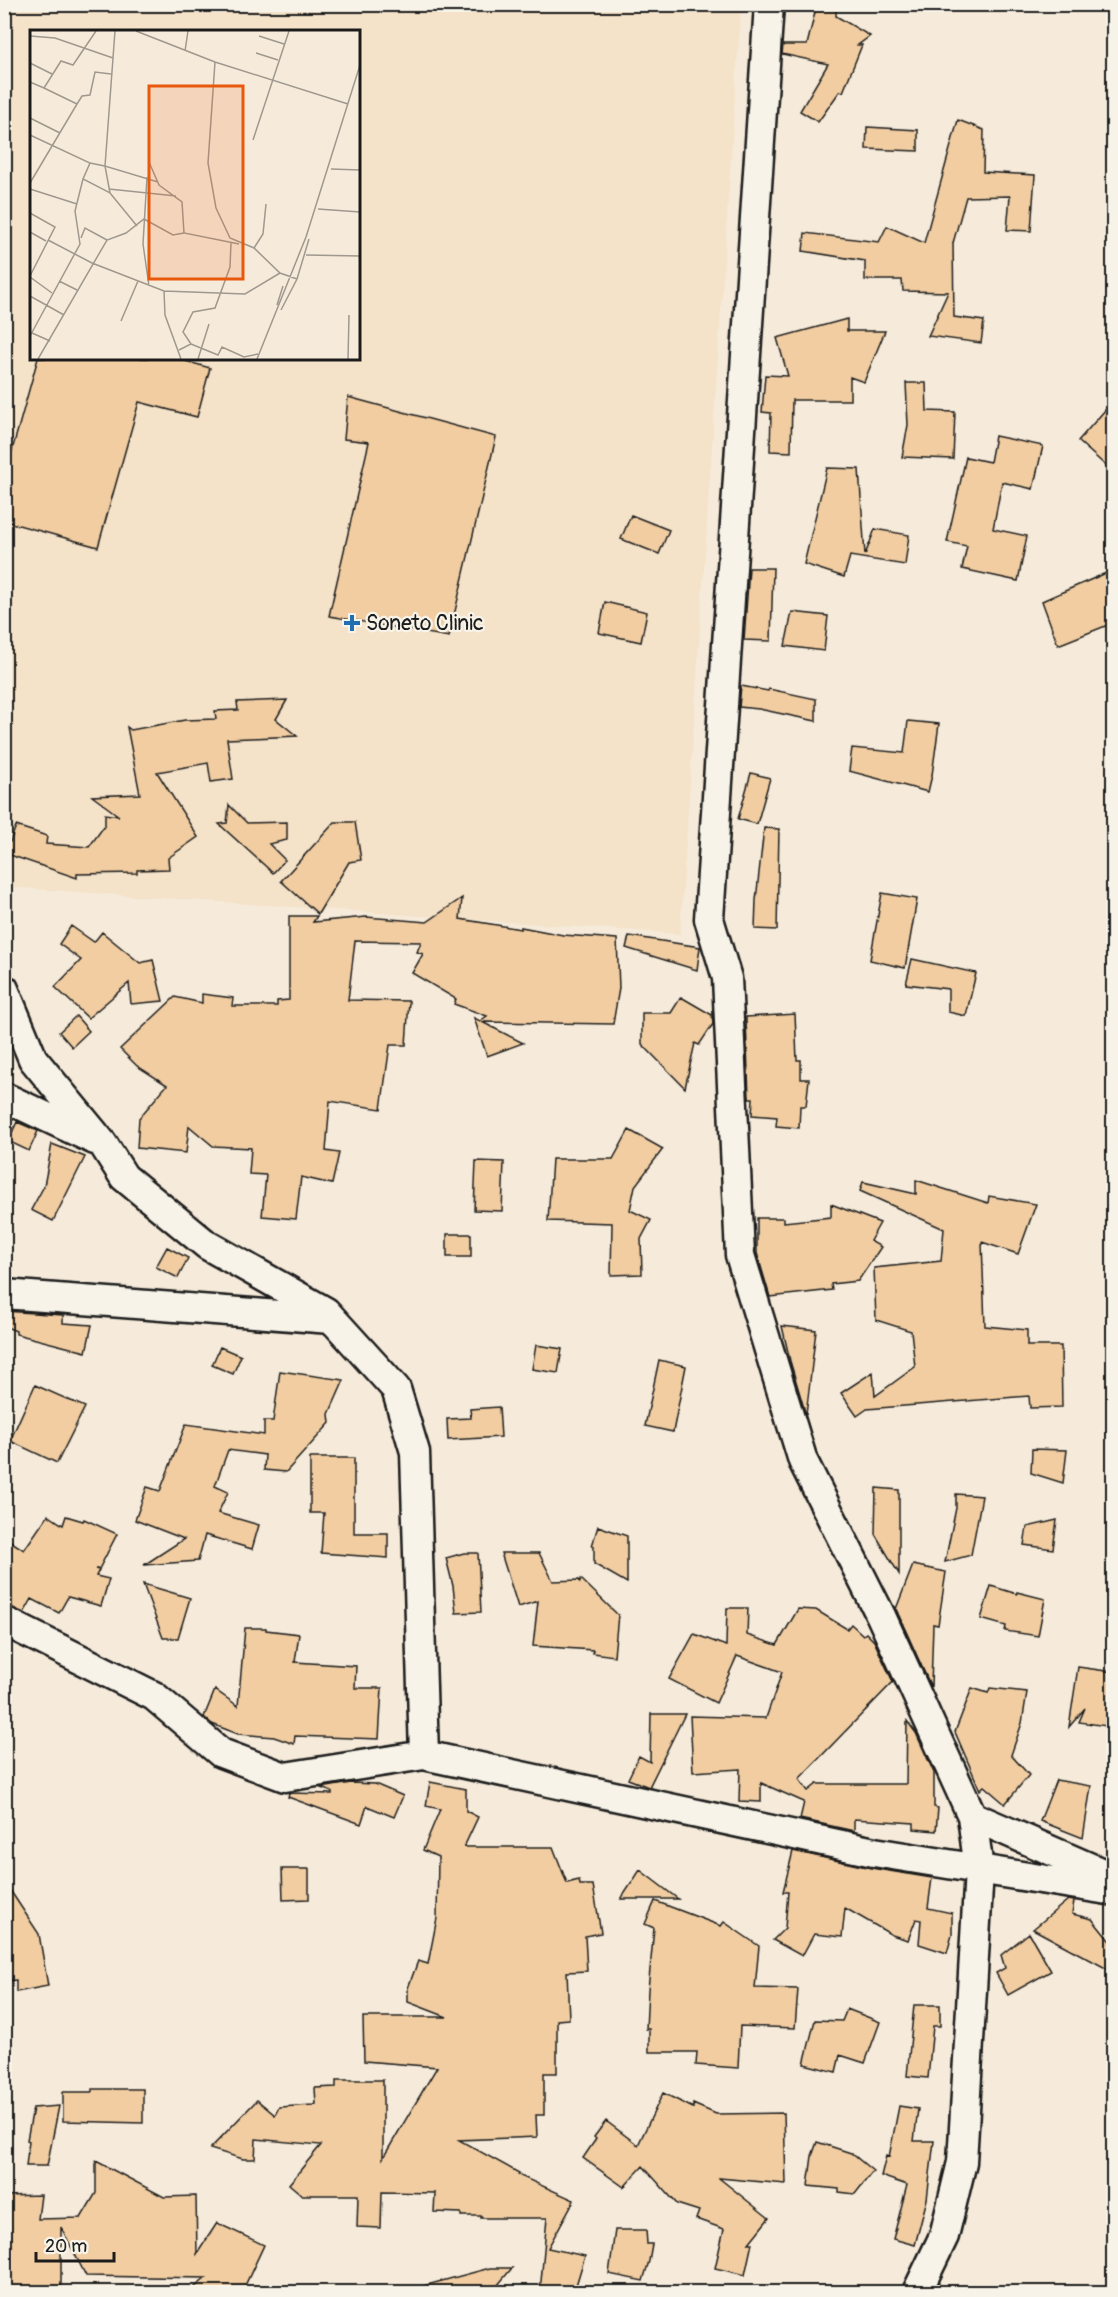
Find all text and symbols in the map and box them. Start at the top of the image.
inset map [30,30,360,360]
place label: Soneto Clinic [366,610,484,637]
marker: Soneto Clinic [343,614,361,632]
scale bar [36,2225,114,2263]
text: 20 m [45,2235,87,2258]

